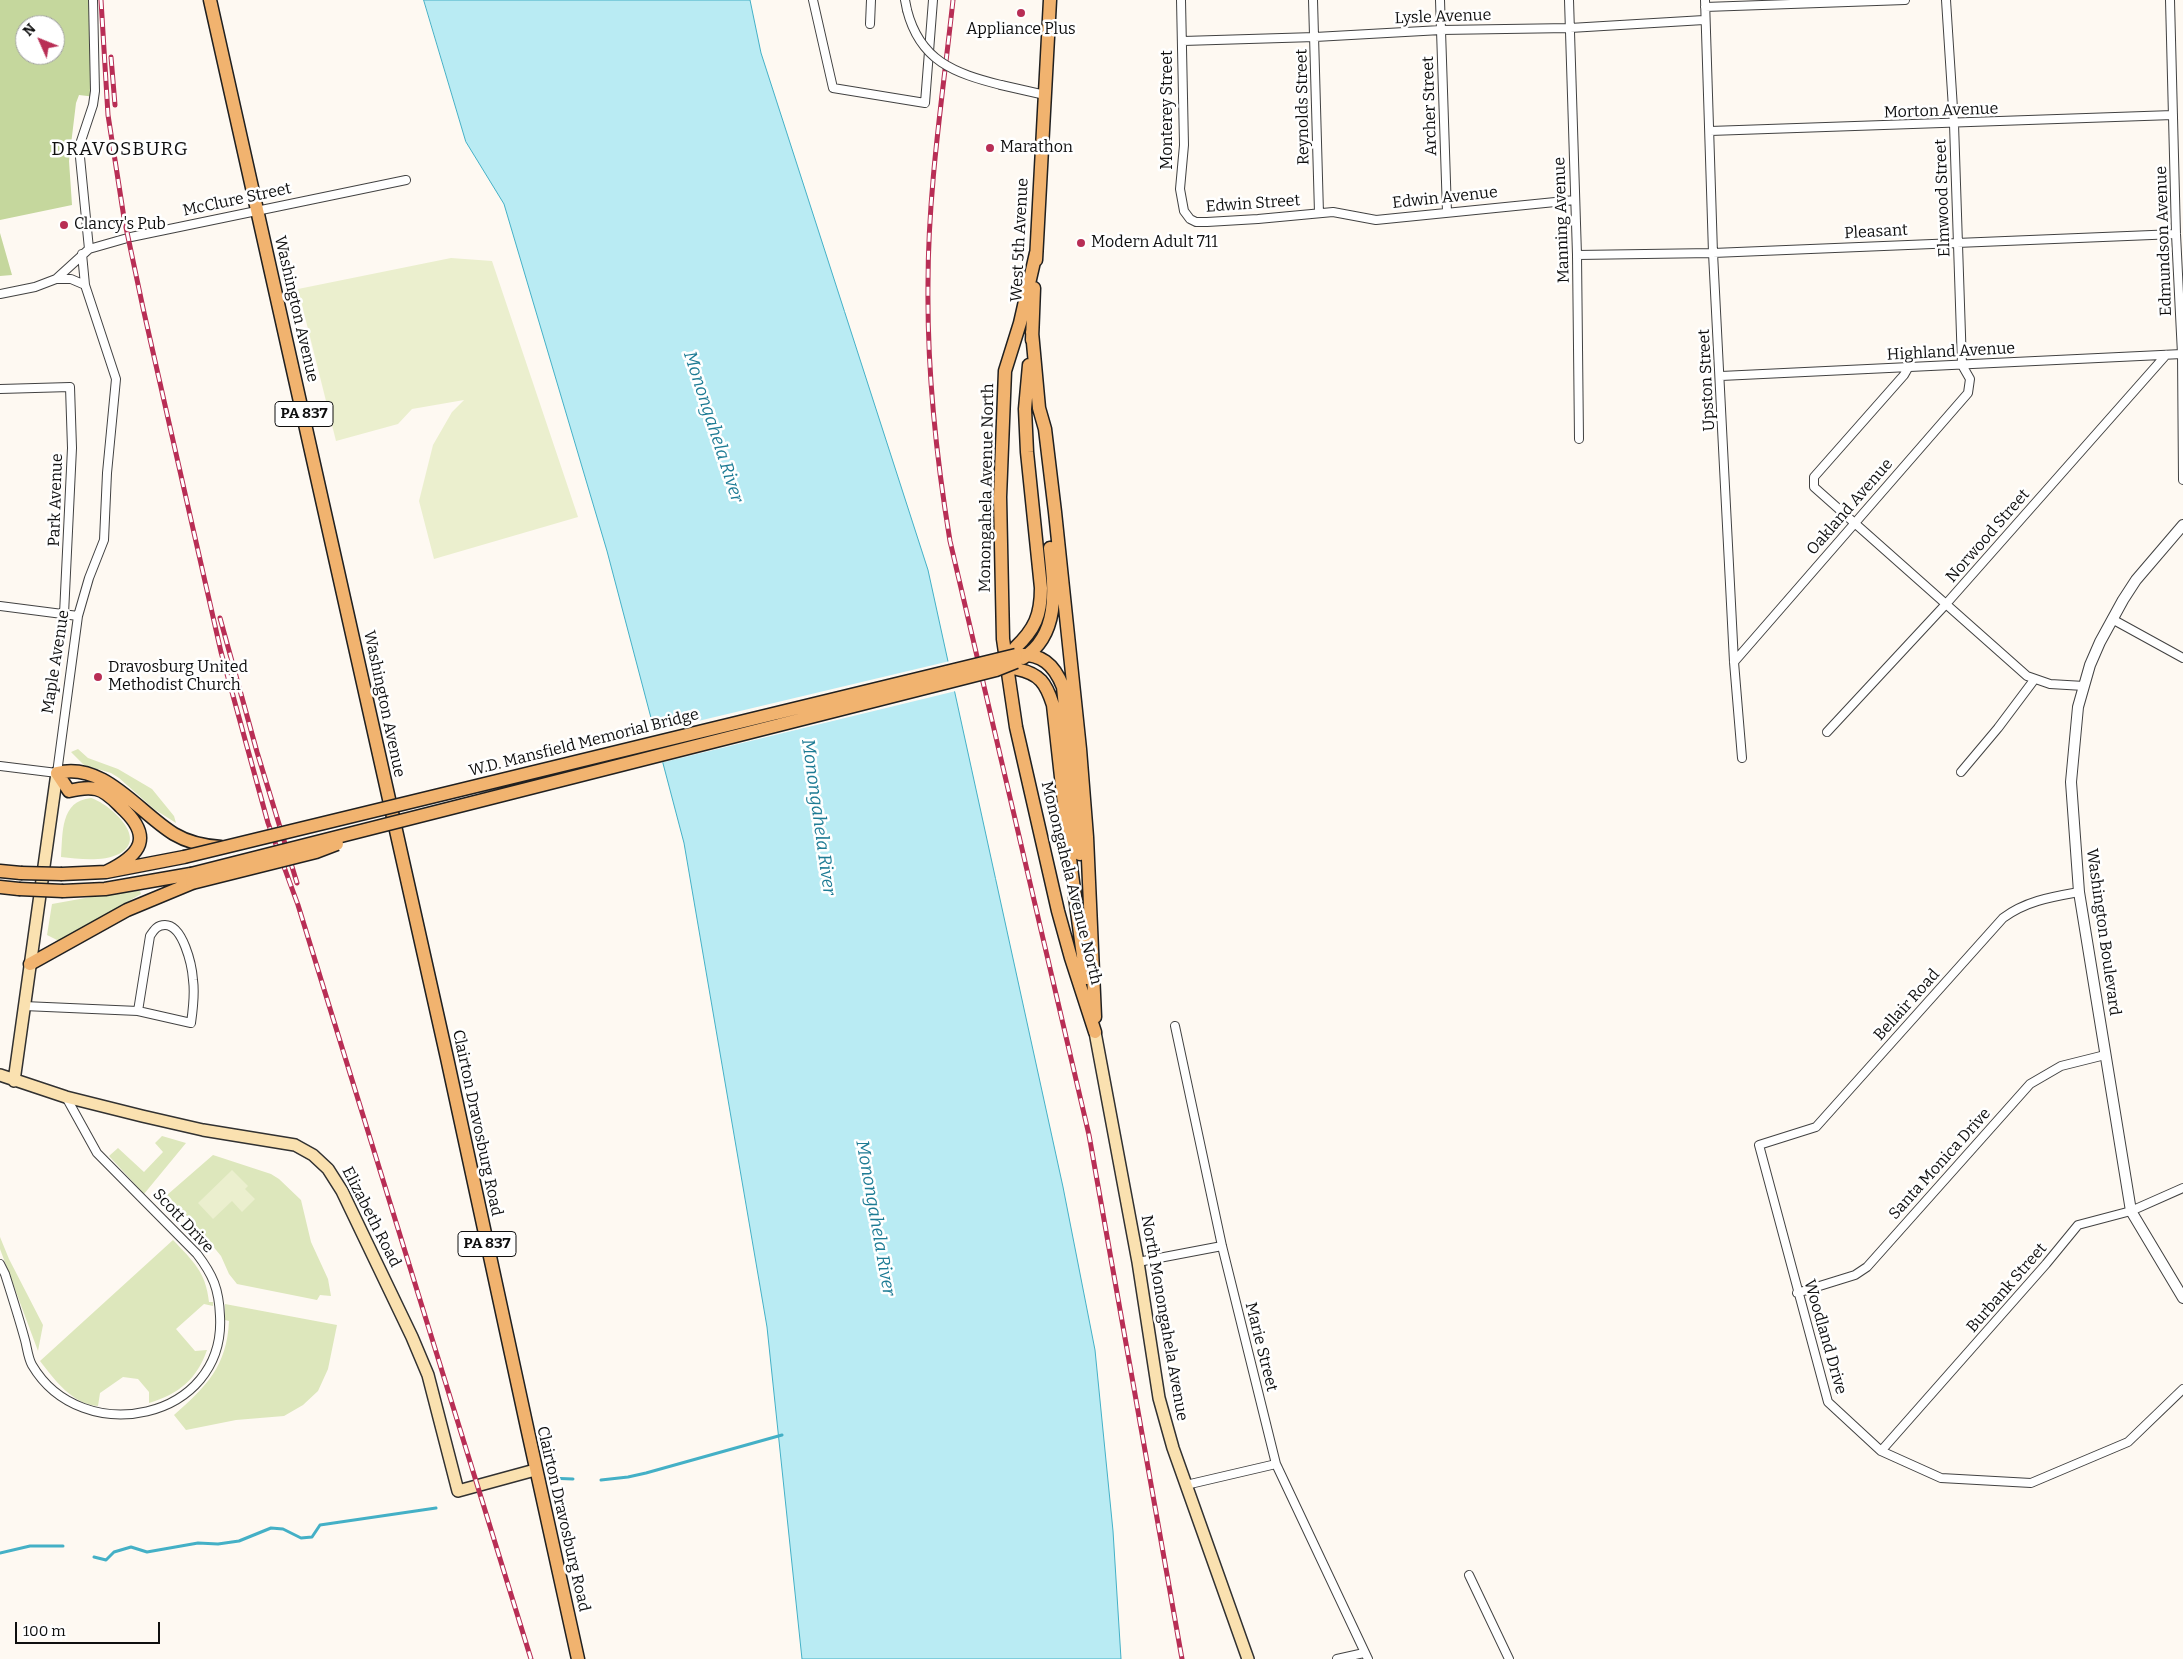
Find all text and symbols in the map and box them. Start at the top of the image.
street label: Lysle Avenue [1394,6,1492,28]
marker: Appliance Plus [1015,7,1027,19]
north arrow [15,15,65,65]
text: N [20,20,39,40]
place label: Appliance Plus [966,20,1076,40]
street label: Reynolds Street [1292,49,1314,165]
street label: Monterey Street [1158,50,1178,170]
street label: Archer Street [1419,56,1441,156]
street label: Morton Avenue [1883,99,1999,123]
place label: Marathon [1000,138,1073,158]
district label: DRAVOSBURG [50,139,190,161]
street label: Elmwood Street [1931,139,1955,257]
marker: Marathon [984,142,996,154]
street label: Manning Avenue [1550,157,1574,283]
street label: Edmundson Avenue [2152,166,2176,316]
street label: West 5th Avenue [1007,177,1033,303]
street label: McClure Street [181,179,293,221]
street label: Edwin Avenue [1391,183,1499,213]
street label: Edwin Street [1205,191,1301,217]
place label: Clancy's Pub [74,215,166,235]
marker: Clancy's Pub [58,219,70,231]
street label: Pleasant [1844,221,1908,243]
place label: Modern Adult 711 [1091,233,1218,253]
street label: Washington Avenue [270,234,322,384]
marker: Modern Adult 711 [1075,237,1087,249]
street label: Upston Street [1695,328,1719,432]
street label: Highland Avenue [1886,339,2016,365]
water label: Monongahela River [678,349,748,505]
street label: Monongahela Avenue North [976,383,998,593]
road number: PA 837 [275,402,333,426]
street label: Park Avenue [45,453,67,547]
street label: Oakland Avenue [1803,455,1897,559]
street label: Norwood Street [1942,485,2034,587]
street label: Maple Avenue [38,609,74,715]
street label: Washington Avenue [359,629,409,779]
place label: Dravosburg United Methodist Church [108,658,248,696]
marker: Dravosburg United Methodist Church [92,671,104,683]
street label: W.D. Mansfield Memorial Bridge [467,705,701,781]
water label: Monongahela River [796,737,840,897]
street label: Monongahela Avenue North [1036,779,1106,987]
street label: Washington Boulevard [2082,847,2124,1017]
street label: Bellair Road [1870,965,1944,1045]
street label: Clairton Dravosburg Road [448,1028,506,1218]
street label: Santa Monica Drive [1885,1104,1995,1224]
water label: Monongahela River [851,1138,899,1298]
street label: Elizabeth Road [337,1164,405,1270]
street label: Scott Drive [148,1185,218,1257]
street label: North Monongahela Avenue [1136,1213,1192,1423]
road number: PA 837 [458,1232,516,1256]
street label: Burbank Street [1963,1239,2051,1337]
street label: Woodland Drive [1799,1277,1851,1397]
street label: Marie Street [1241,1300,1281,1394]
street label: Clairton Dravosburg Road [532,1424,594,1614]
scale bar [18,1612,162,1644]
text: 100 m [23,1622,66,1640]

